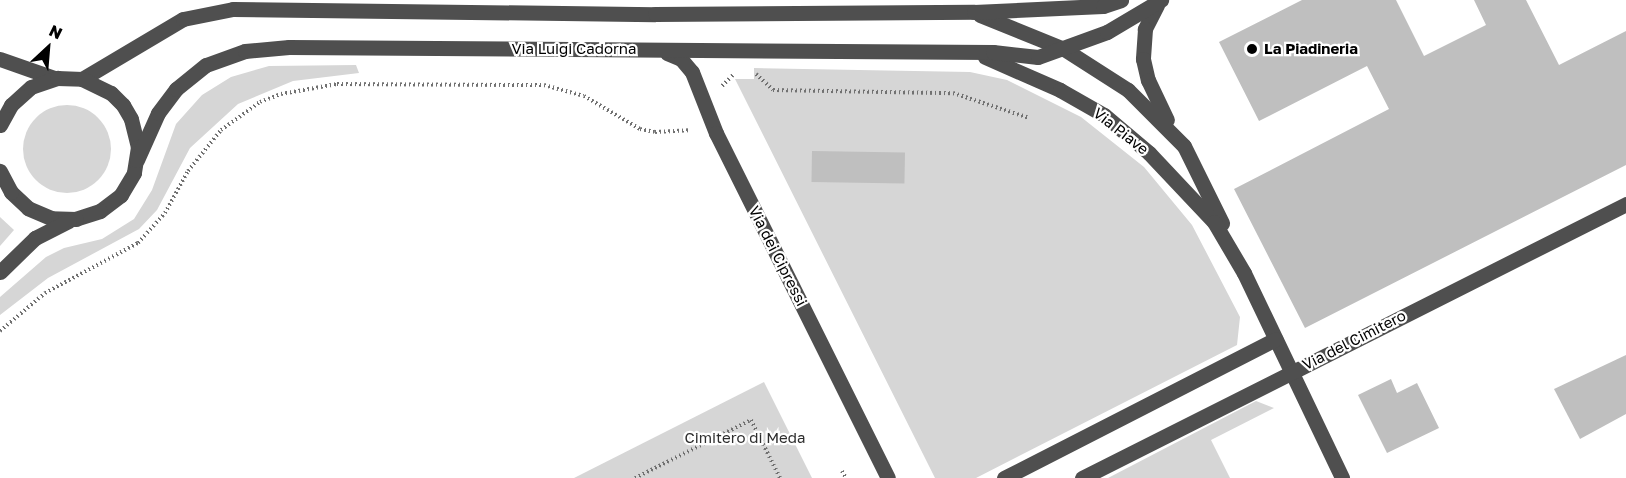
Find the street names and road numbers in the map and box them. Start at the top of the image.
street label: Via Luigi Cadorna [511,40,637,58]
street label: Via Piave [1090,104,1152,158]
street label: Via dei Cipressi [745,203,811,309]
street label: Via del Cimitero [1299,306,1409,374]

